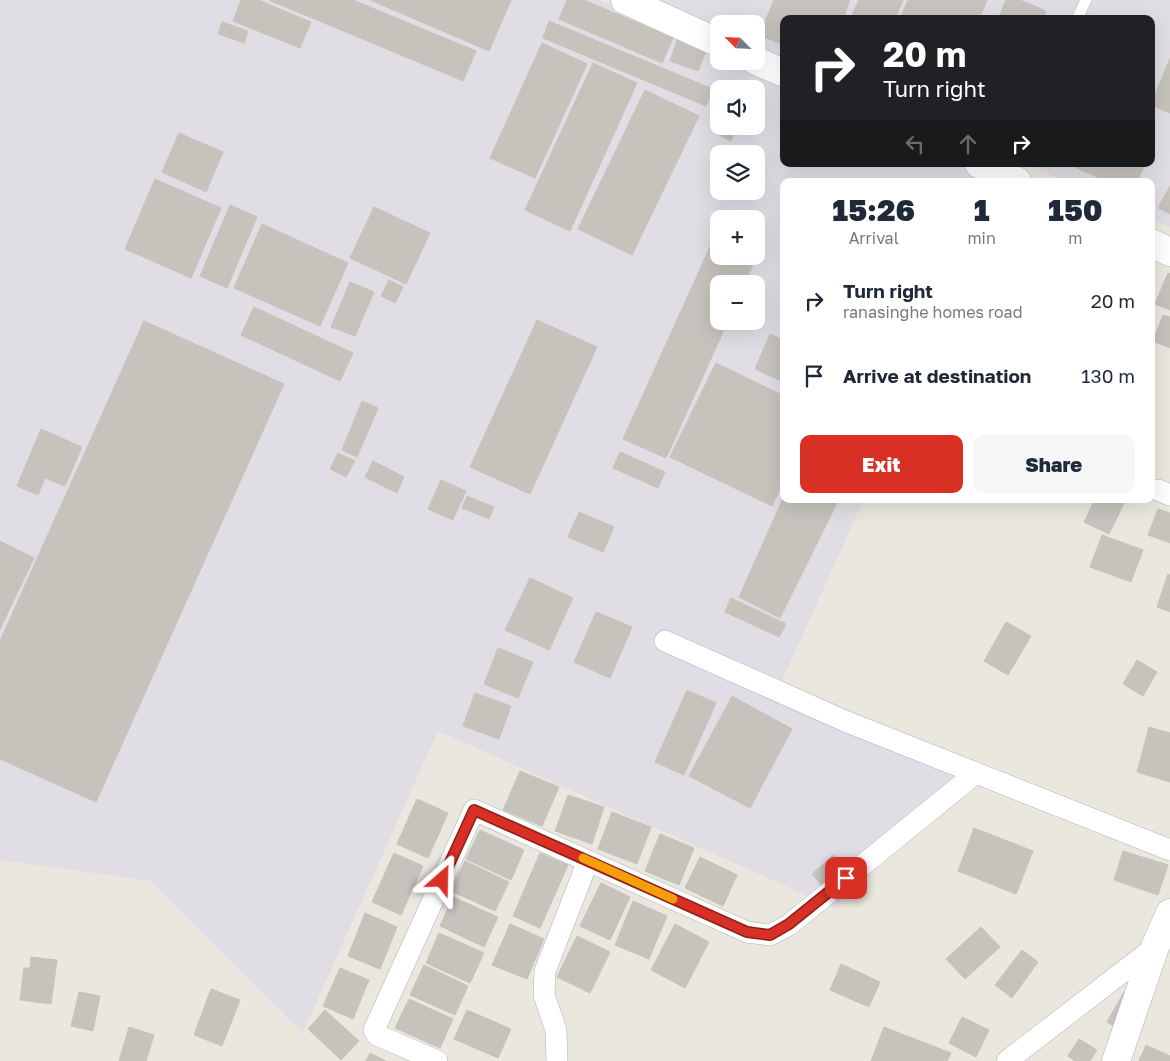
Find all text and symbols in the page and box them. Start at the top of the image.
north arrow [710,15,765,70]
map controls [710,15,765,330]
text: 20 m [883,33,966,75]
icon: right [800,35,865,100]
text: Turn right [883,75,986,102]
button: sound [710,80,765,135]
icon: left [901,130,929,158]
icon: ahead [954,130,982,158]
icon: right [1007,130,1035,158]
button: layers [710,145,765,200]
text: 15:26 [832,192,915,228]
text: 1 [974,192,990,228]
text: 150 [1048,192,1103,228]
button: + [710,210,765,265]
text: Arrival [849,228,899,248]
text: min [967,228,996,248]
text: m [1068,228,1082,248]
button: − [710,275,765,330]
text: Turn right [843,279,933,302]
icon: right [800,287,828,315]
text: 20 m [1091,289,1135,312]
text: ranasinghe homes road [843,302,1023,322]
icon: arrive [800,362,828,390]
text: Arrive at destination [843,364,1031,387]
text: 130 m [1081,364,1135,387]
button: Exit [800,435,963,493]
button: Share [973,435,1135,493]
position arrow [415,853,467,905]
pin [825,857,867,899]
icon: arrive [832,864,860,892]

